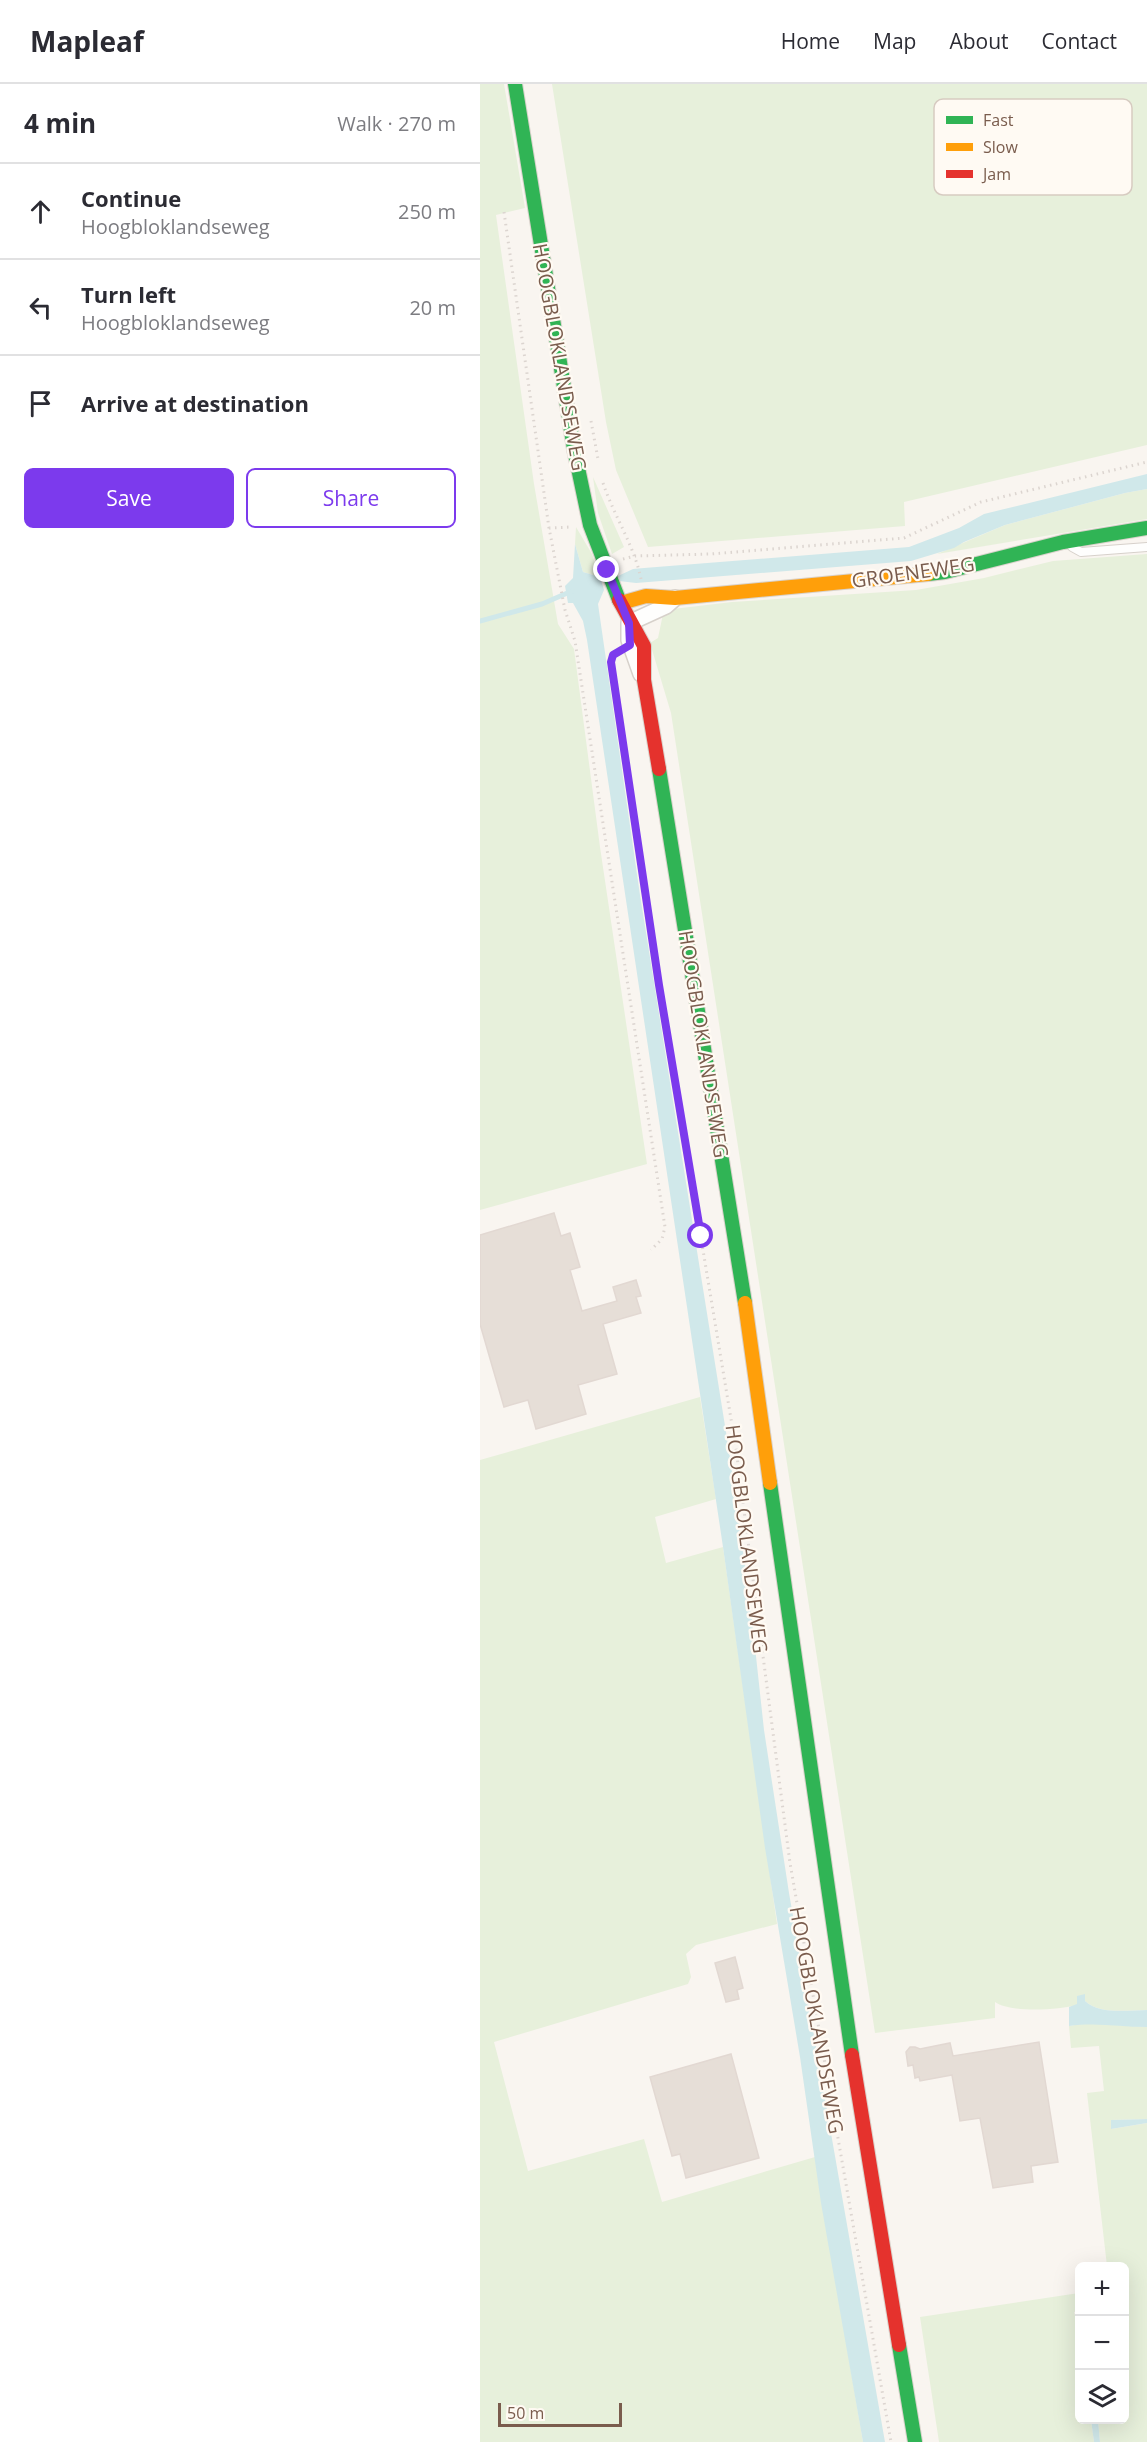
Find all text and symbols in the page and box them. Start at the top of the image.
text: Mapleaf [30,22,144,60]
text: Home [781,27,840,55]
text: Map [873,27,916,55]
text: About [949,27,1009,55]
text: Contact [1042,27,1117,55]
legend [934,99,1132,195]
text: 4 min [24,105,96,141]
text: Fast [983,109,1014,131]
text: Walk · 270 m [337,110,456,137]
text: Slow [983,136,1018,158]
text: Jam [981,163,1011,185]
text: Continue [81,183,181,213]
icon: ahead [24,195,57,228]
text: 250 m [398,198,456,225]
text: Hoogbloklandseweg [81,213,270,240]
street label: HOOGBLOKLANDSEWEG [527,241,593,473]
text: Turn left [81,279,176,309]
icon: left [24,291,57,324]
text: 20 m [409,294,456,321]
text: Hoogbloklandseweg [81,309,270,336]
icon: arrive [24,387,57,420]
text: Arrive at destination [81,388,309,418]
button: Save [24,468,234,528]
button: Share [246,468,456,528]
street label: GROENEWEG [850,550,976,594]
route end [593,556,619,582]
street label: HOOGBLOKLANDSEWEG [673,928,735,1160]
route start [687,1222,713,1248]
street label: HOOGBLOKLANDSEWEG [720,1423,774,1655]
street label: HOOGBLOKLANDSEWEG [784,1904,850,2136]
map controls [1075,2262,1129,2424]
button: + [1075,2262,1129,2316]
button: − [1075,2316,1129,2370]
button: layers [1075,2370,1129,2424]
scale bar [498,2400,622,2428]
text: 50 m [507,2402,544,2424]

